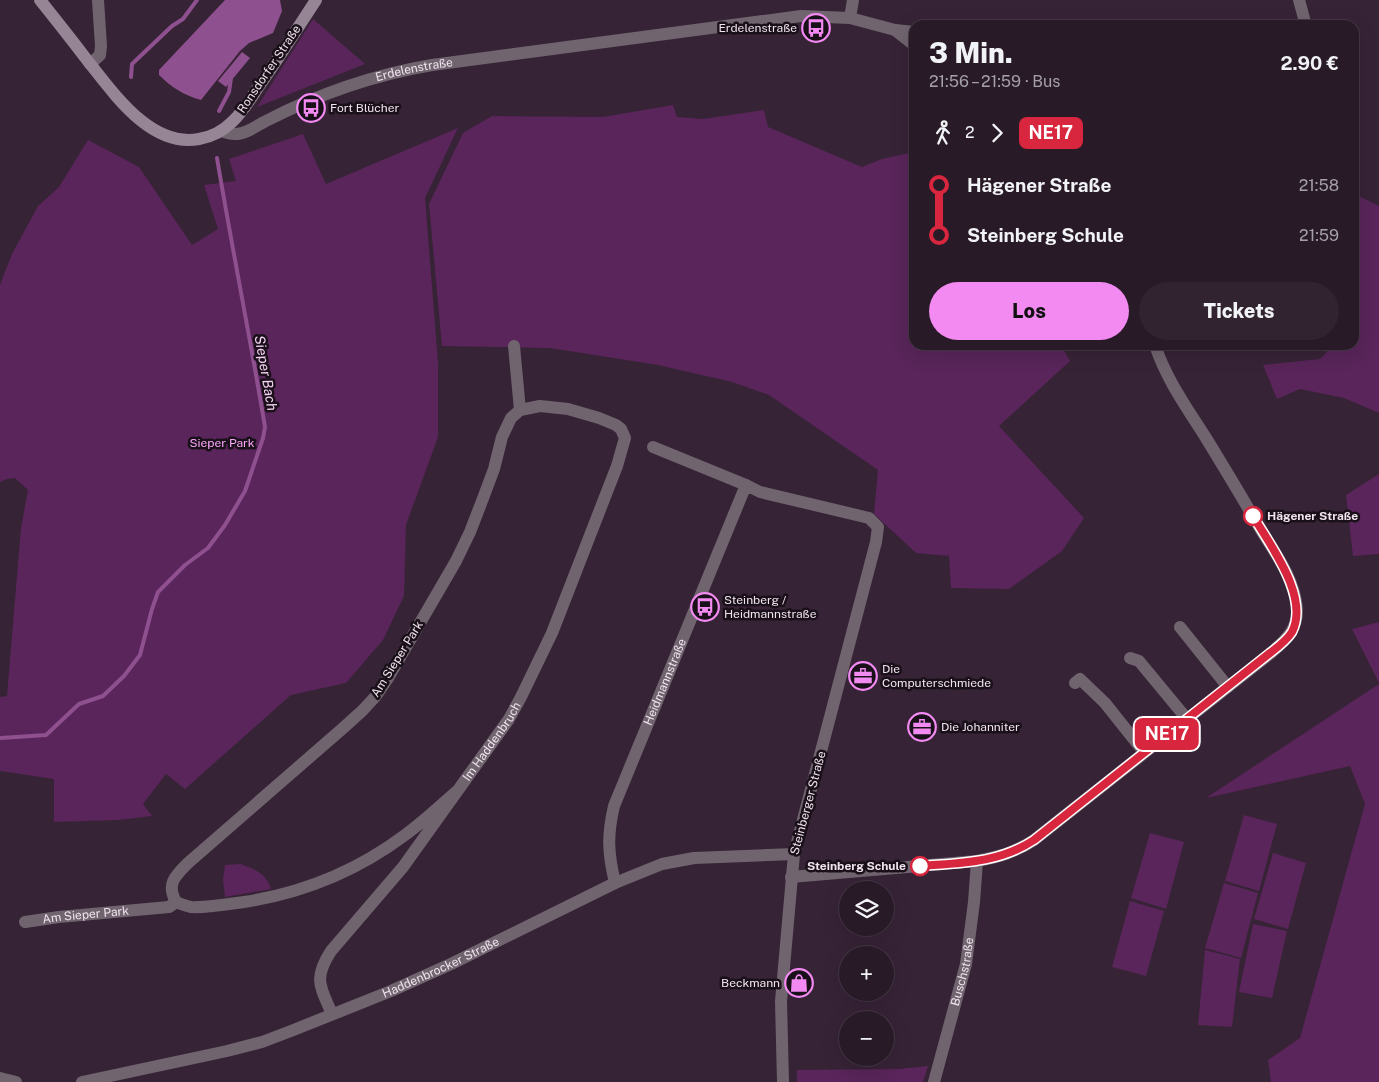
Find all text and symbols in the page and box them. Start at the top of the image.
bus stop icon: Erdelenstraße [801,13,831,43]
place label: Erdelenstraße [719,21,797,35]
street label: Ronsdorfer Straße [234,22,304,116]
text: 3 Min. [929,36,1013,69]
text: 2.90 € [1280,52,1339,74]
street label: Erdelenstraße [374,55,454,84]
text: 21:56 – 21:59 · Bus [929,72,1060,91]
bus stop icon: Fort Blücher [296,93,326,123]
place label: Fort Blücher [330,101,399,115]
icon: walk [929,119,957,147]
icon: forward [983,119,1011,147]
text: NE17 [1029,122,1073,143]
text: 2 [965,123,975,142]
text: Hägener Straße [967,174,1111,196]
text: 21:58 [1299,176,1339,195]
text: Steinberg Schule [967,224,1124,246]
text: 21:59 [1299,226,1339,245]
button: Los [929,282,1129,340]
button: Tickets [1139,282,1339,340]
water label: Sieper Bach [252,334,281,412]
park label: Sieper Park [190,436,255,450]
marker: Hägener Straße [1243,506,1263,526]
place label: Hägener Straße [1267,509,1358,523]
bus stop icon: Steinberg / Heidmannstraße [690,592,720,622]
place label: Steinberg / Heidmannstraße [724,593,817,621]
street label: Am Sieper Park [368,618,426,700]
street label: Heidmannstraße [641,636,689,727]
office icon: Die Computerschmiede [848,661,878,691]
place label: Die Computerschmiede [882,662,991,690]
street label: Im Haddenbruch [460,700,524,784]
office icon: Die Johanniter [907,712,937,742]
line badge: NE17 [1132,718,1202,750]
place label: Die Johanniter [941,720,1020,734]
text: NE17 [1145,723,1189,744]
street label: Steinberger Straße [787,749,829,856]
marker: Steinberg Schule [910,856,930,876]
place label: Steinberg Schule [807,859,906,873]
map controls [839,881,894,1066]
button: layers [839,881,894,936]
street label: Am Sieper Park [41,904,130,926]
street label: Haddenbrocker Straße [380,934,502,1001]
street label: Buschstraße [948,936,976,1008]
button: + [839,946,894,1001]
shop icon: Beckmann [784,968,814,998]
place label: Beckmann [721,976,780,990]
button: − [839,1011,894,1066]

